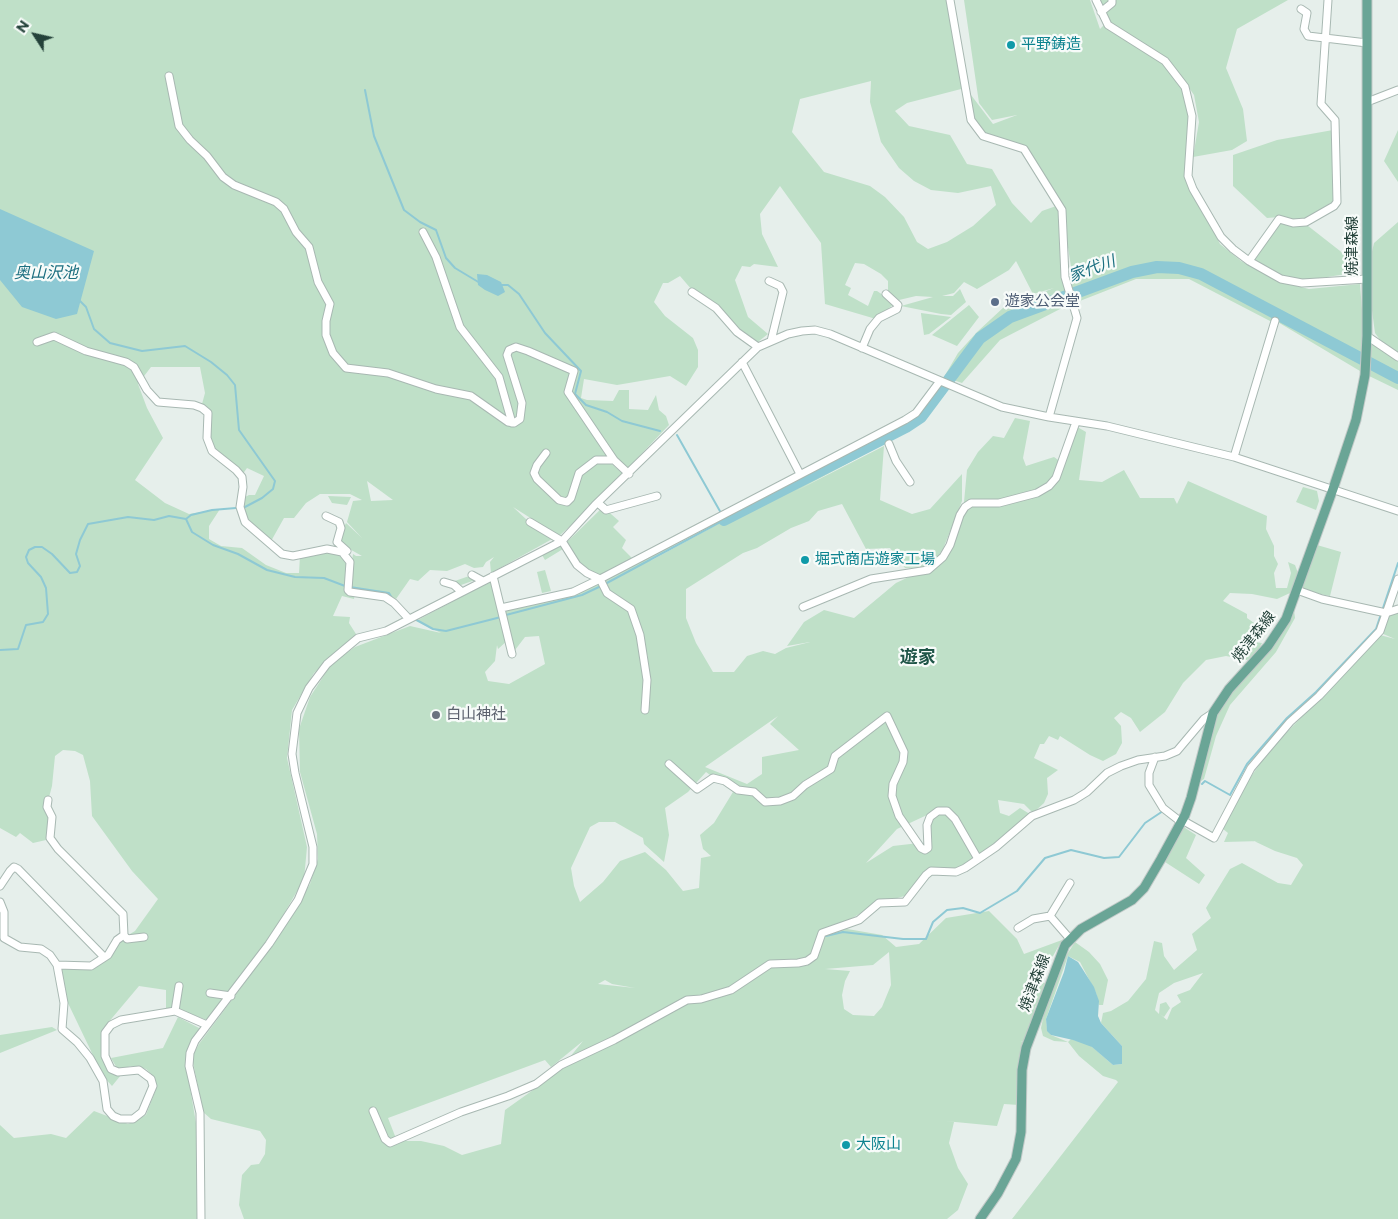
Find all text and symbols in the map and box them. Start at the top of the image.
north arrow [10,10,60,60]
text: N [12,17,33,36]
place label: 平野鋳造 [1021,36,1081,54]
marker: 平野鋳造 [1005,39,1017,51]
street label: 焼津森線 [1344,216,1362,276]
water label: 家代川 [1066,252,1118,286]
water label: 奥山沢池 [14,263,78,283]
place label: 遊家公会堂 [1005,293,1080,311]
marker: 遊家公会堂 [989,296,1001,308]
place label: 堀式商店遊家工場 [815,551,935,569]
marker: 堀式商店遊家工場 [799,554,811,566]
street label: 焼津森線 [1228,608,1280,666]
district label: 遊家 [900,647,936,669]
place label: 白山神社 [446,706,506,724]
marker: 白山神社 [430,709,442,721]
street label: 焼津森線 [1016,952,1054,1014]
place label: 大阪山 [856,1136,901,1154]
marker: 大阪山 [840,1139,852,1151]

